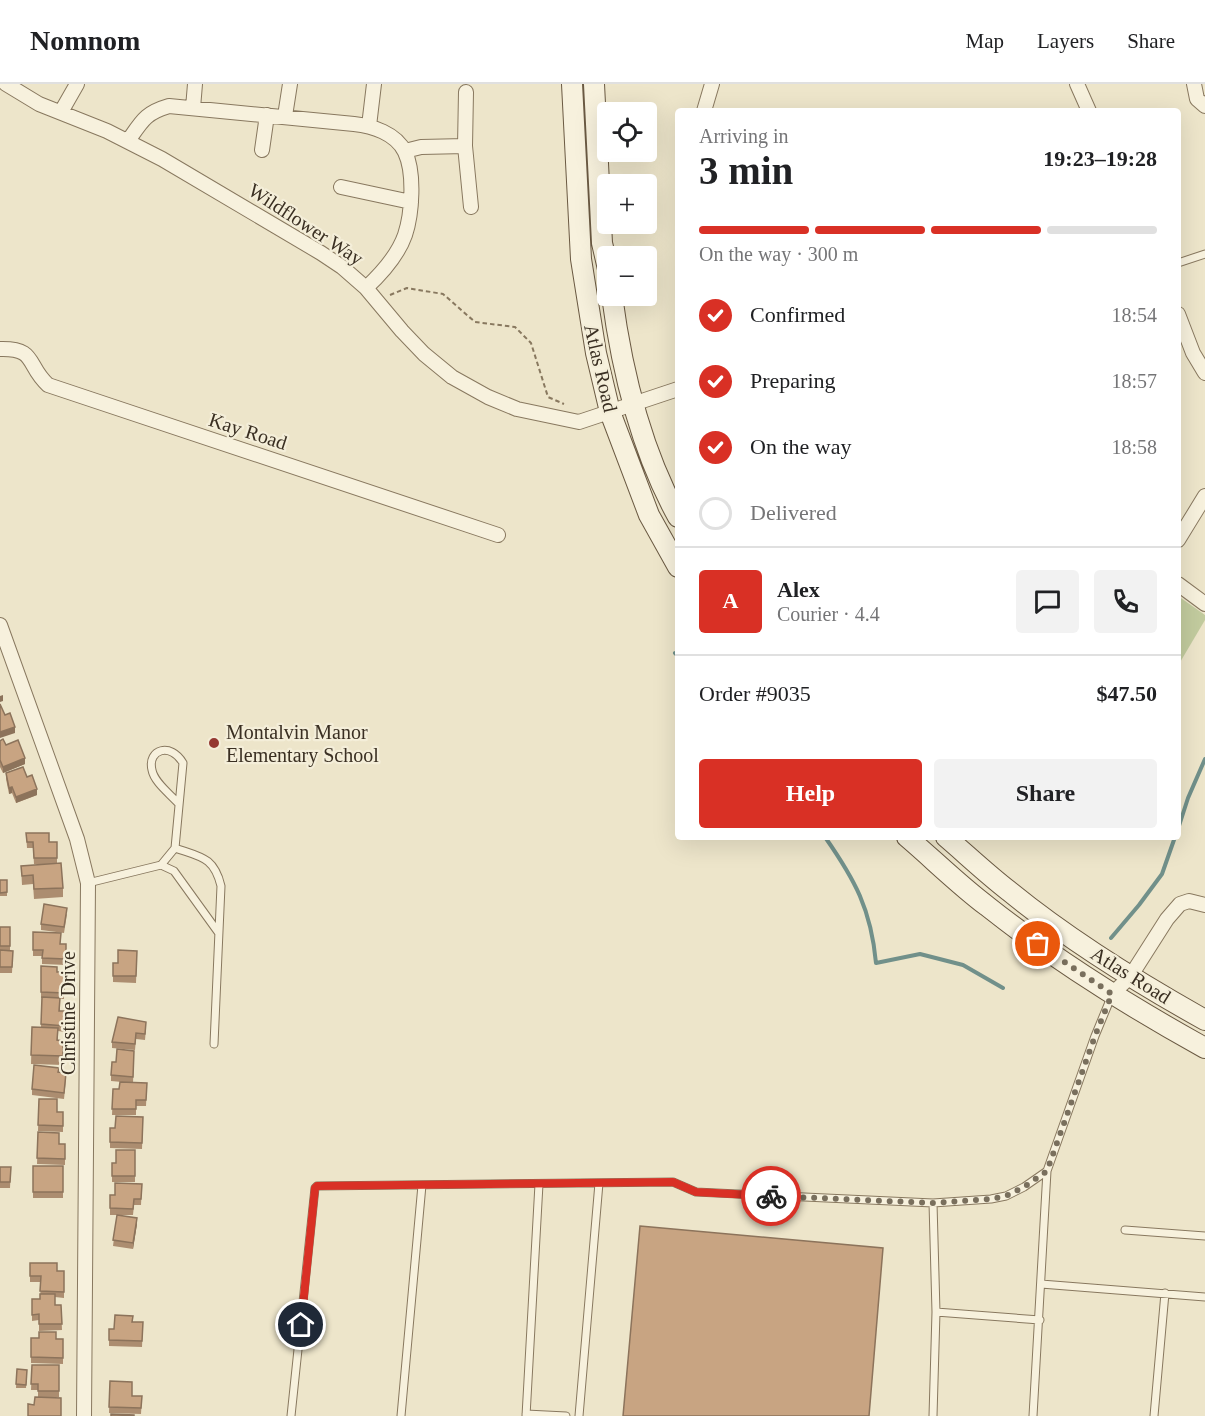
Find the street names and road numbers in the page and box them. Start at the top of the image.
street label: Wildflower Way [244,179,367,270]
street label: Atlas Road [580,322,622,414]
street label: Kay Road [206,408,290,455]
street label: Atlas Road [1087,942,1175,1008]
street label: Christine Drive [57,951,79,1075]

